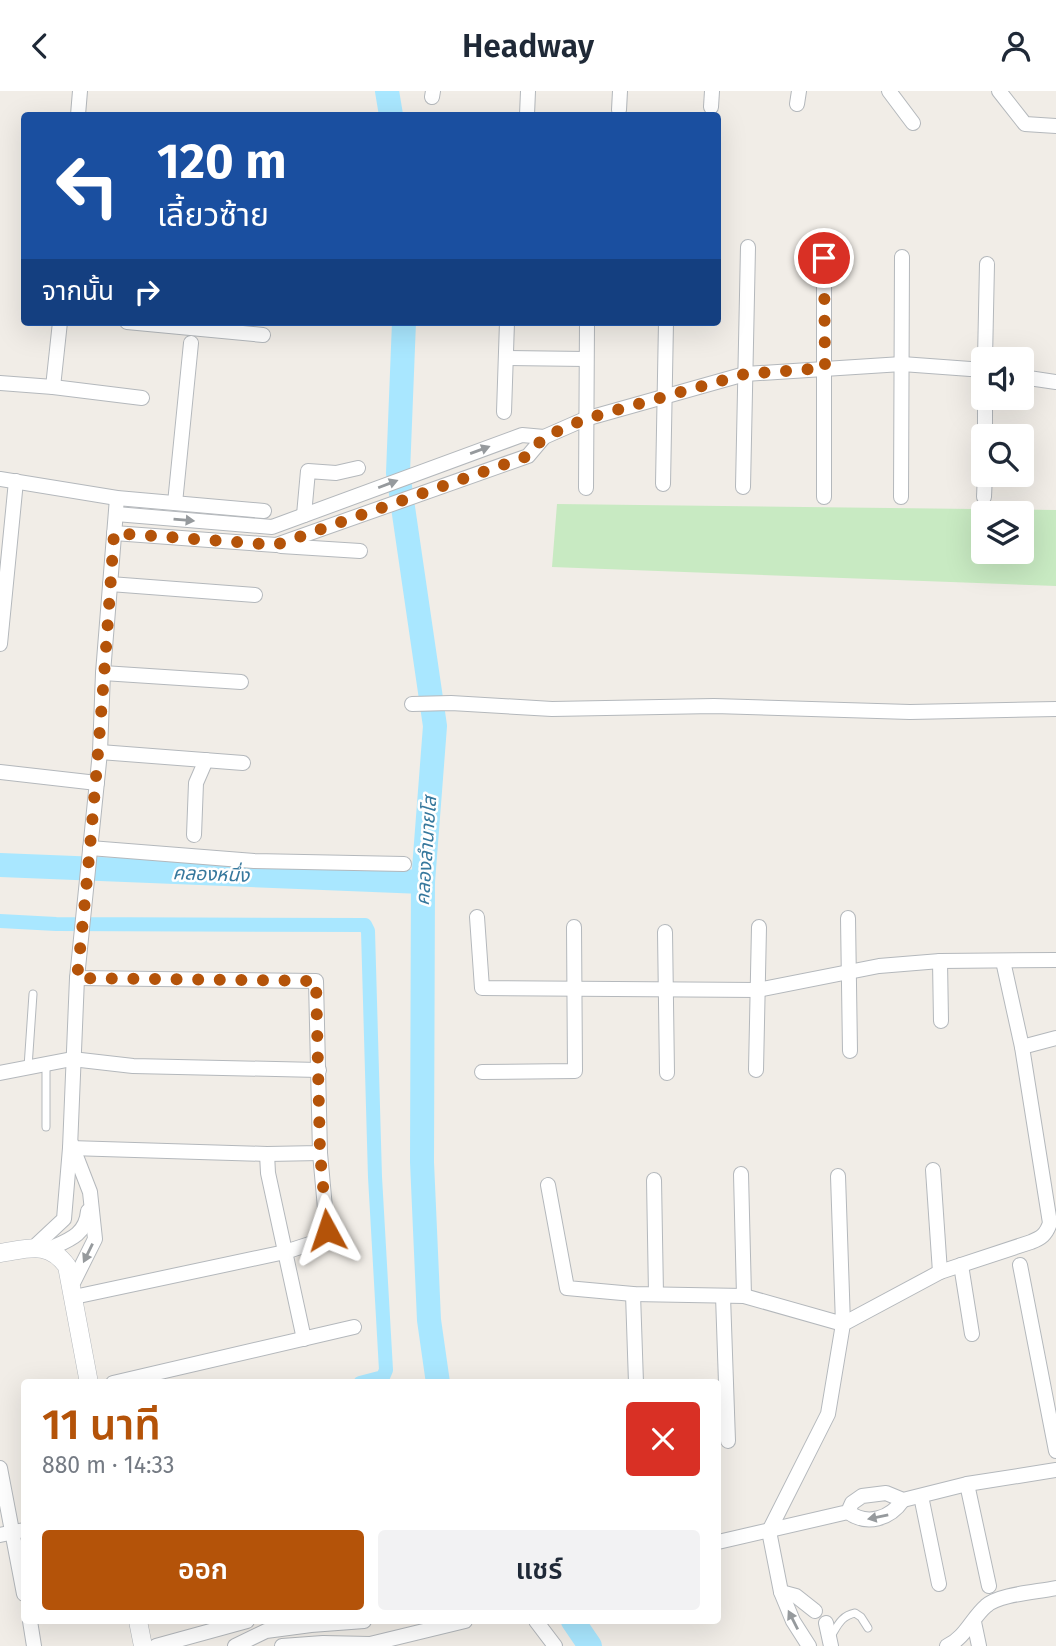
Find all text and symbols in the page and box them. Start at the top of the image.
icon: back [21,27,59,65]
text: Headway [462,27,594,65]
icon: person [997,27,1035,65]
text: 120 m [157,132,287,191]
icon: left [42,140,133,231]
text: เลี้ยวซ้าย [157,196,269,234]
pin [794,228,854,288]
icon: arrive [805,239,843,277]
icon: right [128,273,166,311]
text: จากนั้น [42,276,114,307]
map controls [971,347,1034,564]
button: sound [971,347,1034,410]
button: search [971,424,1034,487]
one-way arrow [469,445,490,456]
one-way arrow [378,479,399,490]
button: layers [971,501,1034,564]
one-way arrow [173,515,195,526]
water label: คลองลำนายโส [411,794,441,906]
water label: คลองหนึ่ง [172,859,251,887]
position arrow [290,1193,364,1267]
one-way arrow [82,1243,93,1263]
text: 11 นาที [42,1400,161,1450]
button: close [626,1402,700,1476]
text: 880 m · 14:33 [42,1451,175,1479]
one-way arrow [867,1511,889,1522]
button: ออก [42,1530,364,1610]
button: แชร์ [378,1530,700,1610]
one-way arrow [788,1610,799,1630]

